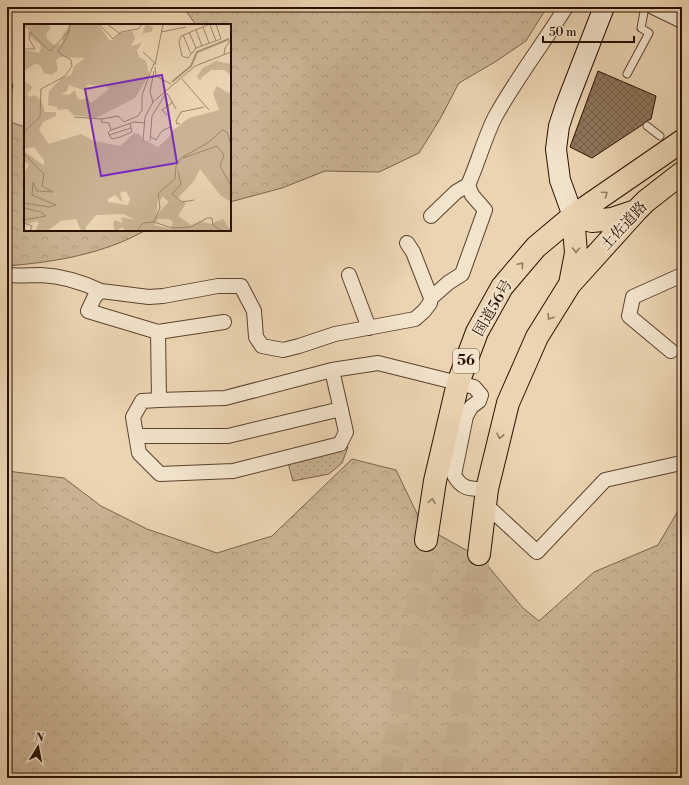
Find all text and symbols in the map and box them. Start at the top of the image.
scale bar [543,18,634,44]
inset map [24,24,231,231]
text: 50 m [549,25,577,40]
one-way arrow [601,192,608,199]
street label: 土佐道路 [597,198,651,254]
one-way arrow [571,247,580,253]
one-way arrow [516,262,523,269]
street label: 国道56号 [469,276,517,340]
one-way arrow [547,313,554,320]
road number: 56 [453,349,479,373]
one-way arrow [496,432,505,439]
one-way arrow [427,498,436,504]
north arrow [18,727,58,767]
text: N [34,730,45,746]

